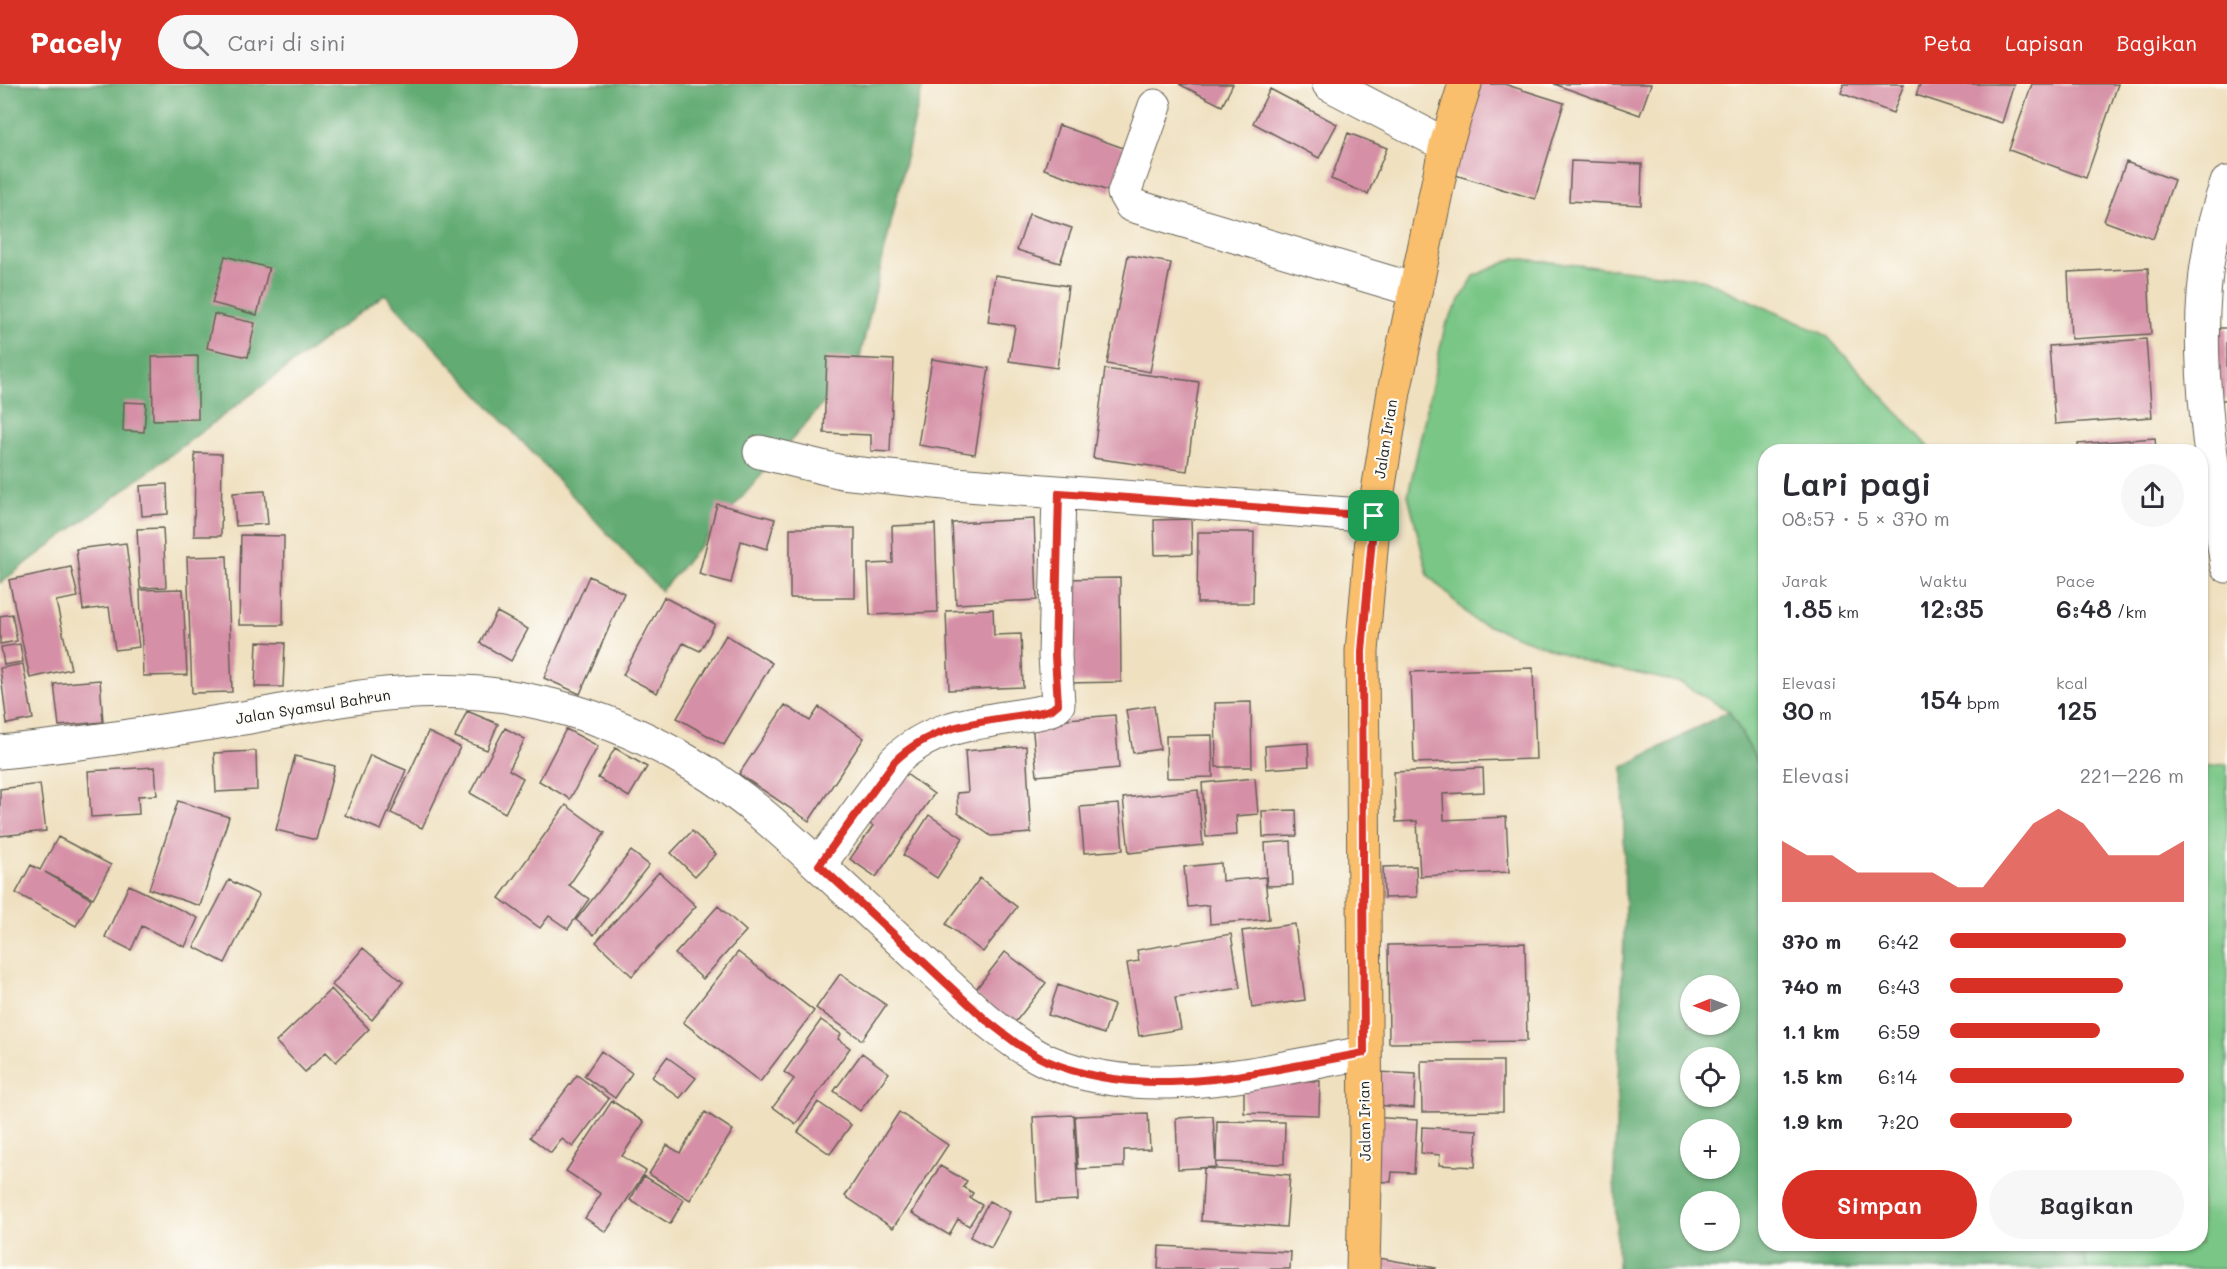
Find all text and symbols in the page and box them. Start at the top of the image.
search box [158,15,578,69]
text: Pacely [30,24,122,60]
icon: search [179,26,212,59]
text: Cari di sini [227,28,346,57]
text: Peta [1924,29,1972,56]
text: Lapisan [2005,29,2083,56]
text: Bagikan [2116,29,2197,56]
street label: Jalan Irian [1369,398,1401,480]
text: Lari pagi [1782,461,1931,504]
button: share [2121,464,2184,527]
pin [1348,490,1399,541]
icon: arrive [1357,499,1390,532]
text: 08:57 · 5 × 370 m [1782,505,1950,531]
text: Jarak [1782,570,1827,591]
text: Waktu [1919,570,1967,591]
text: Pace [2056,570,2095,591]
text: 1.85 [1782,591,1833,625]
text: 12:35 [1919,591,1984,625]
text: 6:48 [2056,591,2112,625]
text: km [1833,601,1859,622]
text: /km [2112,601,2147,622]
text: Elevasi [1782,672,1836,693]
text: kcal [2056,672,2088,693]
text: 154 [1919,682,1962,716]
street label: Jalan Syamsul Bahrun [234,684,392,728]
text: bpm [1962,692,2000,713]
text: 30 [1782,693,1814,727]
text: 125 [2056,693,2097,727]
text: m [1814,703,1832,724]
text: Elevasi [1782,762,1850,788]
text: 221–226 m [2080,762,2184,788]
text: 370 m [1782,928,1841,954]
text: 6:42 [1878,928,1919,954]
text: 740 m [1782,973,1842,999]
text: 6:43 [1878,973,1920,999]
north arrow [1680,975,1740,1035]
map controls [1680,975,1740,1251]
text: 1.1 km [1782,1018,1840,1044]
text: 6:59 [1878,1018,1920,1044]
button: locate [1680,1047,1740,1107]
text: 1.5 km [1782,1063,1843,1089]
text: 6:14 [1878,1063,1917,1089]
street label: Jalan Irian [1353,1081,1375,1161]
text: 1.9 km [1782,1108,1843,1134]
text: 7:20 [1878,1108,1919,1134]
button: + [1680,1119,1740,1179]
button: Simpan [1782,1170,1977,1239]
button: Bagikan [1989,1170,2184,1239]
button: − [1680,1191,1740,1251]

